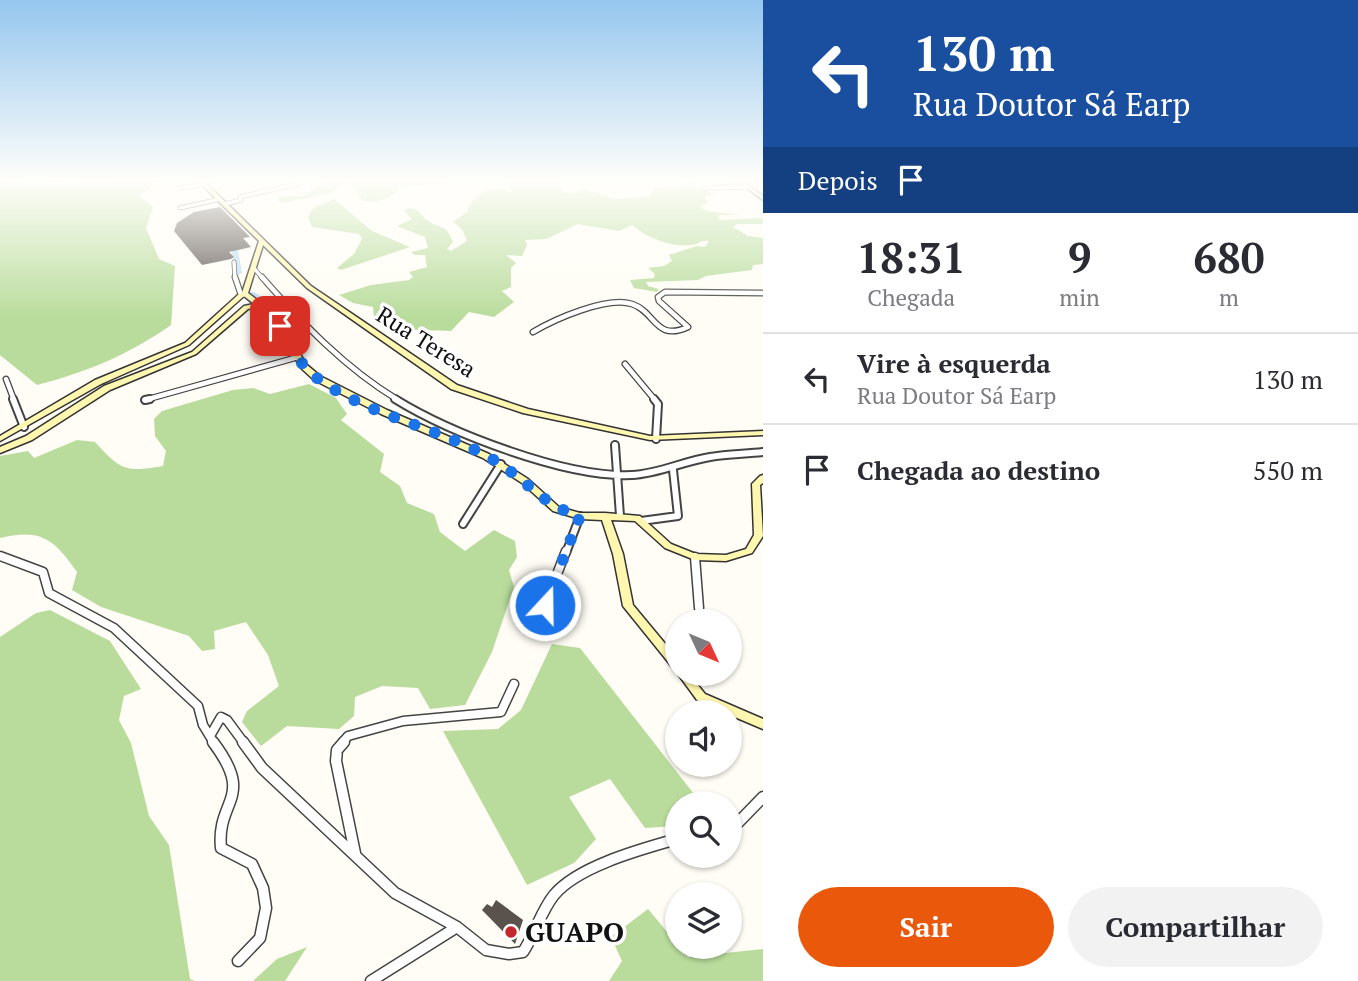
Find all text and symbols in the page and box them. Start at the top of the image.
text: 130 m [913,20,1055,85]
icon: left [798,28,889,119]
text: Rua Doutor Sá Earp [913,83,1190,125]
icon: arrive [892,161,930,199]
text: Depois [798,163,878,197]
text: 18:31 [857,229,966,285]
text: 9 [1068,229,1091,285]
text: 680 [1193,229,1264,285]
text: Chegada [867,282,955,313]
text: min [1059,282,1100,313]
text: m [1219,282,1239,313]
pin [250,296,310,356]
street label: Rua Teresa [371,299,482,384]
icon: arrive [261,307,299,345]
text: Vire à esquerda [857,346,1051,380]
icon: left [798,360,836,398]
text: 130 m [1253,362,1323,396]
text: Rua Doutor Sá Earp [857,380,1056,411]
icon: arrive [798,451,836,489]
text: Chegada ao destino [857,453,1100,487]
text: 550 m [1253,453,1323,487]
position arrow [508,568,582,642]
north arrow [665,609,742,686]
map controls [665,609,742,959]
button: sound [665,700,742,777]
button: search [665,791,742,868]
button: layers [665,882,742,959]
button: Sair [798,887,1054,967]
button: Compartilhar [1068,887,1323,967]
place label: GUAPO [525,913,624,950]
marker: GUAPO [503,924,519,940]

